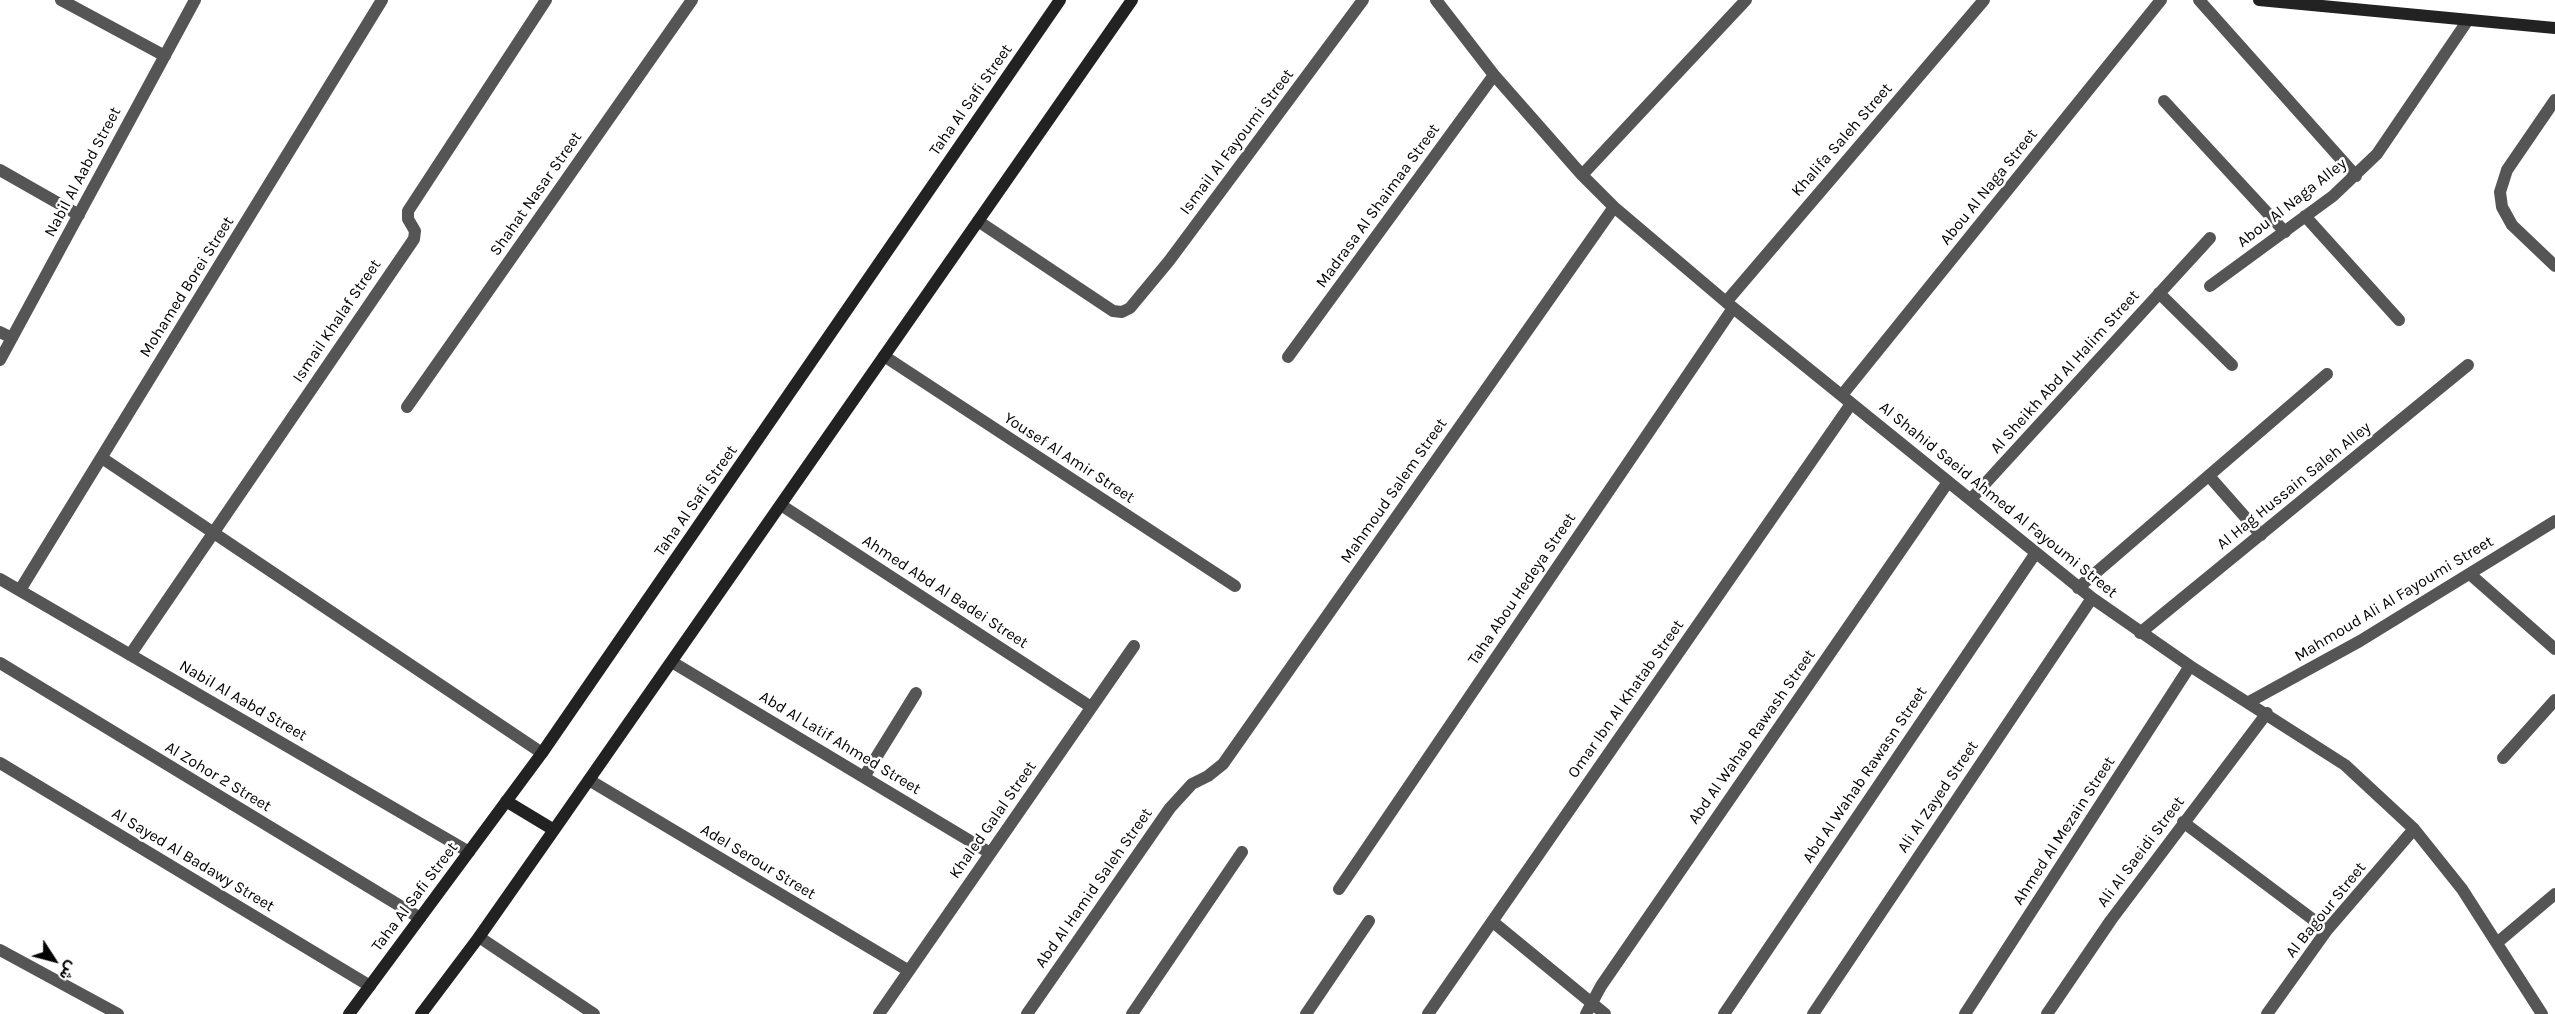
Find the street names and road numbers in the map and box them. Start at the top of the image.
street label: Taha Al Safi Street [925,41,1017,159]
street label: Ismail Al Fayoumi Street [1176,65,1298,219]
street label: Khalifa Saleh Street [1787,79,1897,201]
street label: Nabil Al Aabd Street [41,104,125,240]
street label: Madrasa Al Shaimaa Street [1312,120,1444,292]
street label: Abou Al Naga Street [1936,125,2042,249]
street label: Shahat Nasar Street [486,128,586,260]
street label: Abou Al Naga Alley [2233,154,2351,252]
street label: Mohamed Borei Street [136,213,238,361]
street label: Ismail Khalaf Street [289,256,385,386]
street label: Al Sheikh Abd Al Halim Street [1987,286,2143,458]
street label: Al Shahid Saeid Ahmed Al Fayoumi Street [1875,398,2121,602]
street label: Yousef Al Amir Street [1000,409,1138,507]
street label: Mahmoud Salem Street [1337,415,1451,567]
street label: Al Hag Hussain Saleh Alley [2213,418,2375,554]
street label: Taha Al Safi Street [650,442,742,560]
street label: Taha Abou Hedeya Street [1464,509,1580,669]
street label: Ahmed Abd Al Badei Street [859,531,1031,653]
street label: Mahmoud Ali Al Fayoumi Street [2291,532,2497,666]
street label: Omar Ibn Al Khatab Street [1564,616,1688,782]
street label: Abd Al Wahab Rawash Street [1684,646,1820,828]
street label: Nabil Al Aabd Street [176,657,310,745]
street label: Abd Al Wahab Rawasn Street [1799,683,1931,867]
street label: Abd Al Latif Ahmed Street [756,687,924,799]
street label: Ali Al Zayed Street [1893,737,1983,857]
street label: Al Zohor 2 Street [161,738,275,816]
street label: Ahmed Al Mezain Street [2009,753,2119,909]
street label: Khaled Galal Street [945,758,1041,882]
street label: Ali Al Saeidi Street [2093,793,2189,911]
street label: Al Sayed Al Badawy Street [108,804,278,916]
street label: Abd Al Hamid Saleh Street [1032,804,1156,972]
street label: Adel Serour Street [697,820,819,904]
street label: Taha Al Safi Street [368,839,462,955]
street label: Al Bagour Street [2282,858,2370,962]

